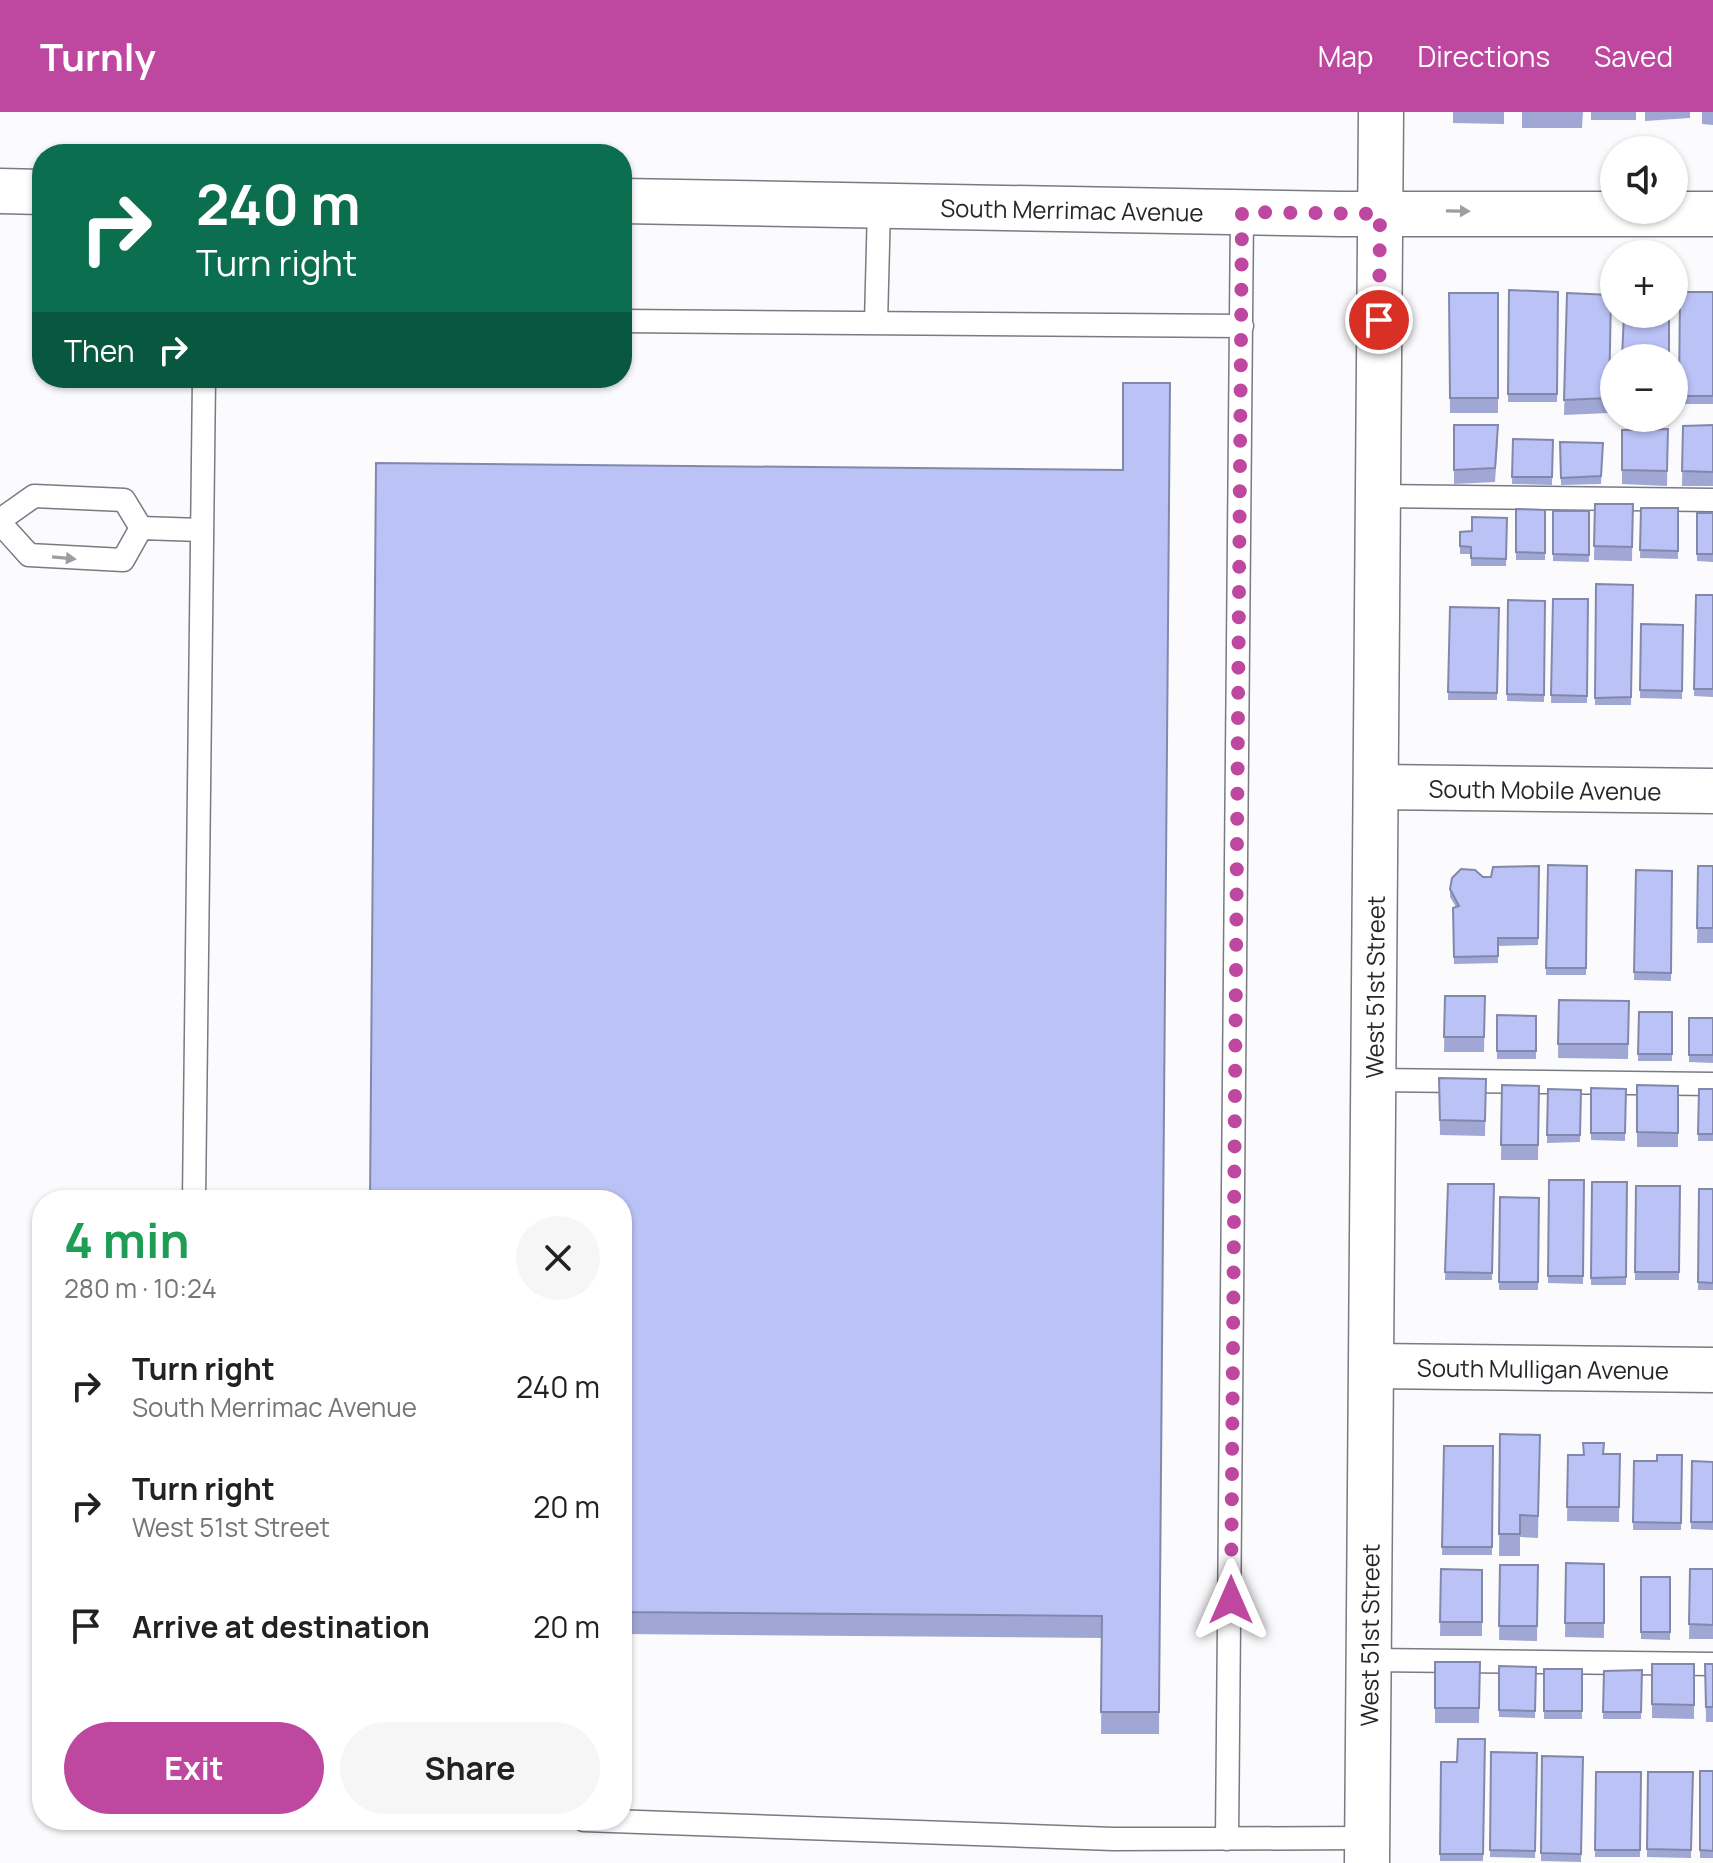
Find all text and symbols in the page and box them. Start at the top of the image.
text: Turnly [40,30,156,82]
text: Map [1318,37,1373,75]
text: Directions [1417,37,1550,75]
text: Saved [1594,37,1673,75]
map controls [1600,136,1688,432]
button: sound [1600,136,1688,224]
text: 240 m [196,165,361,242]
icon: right [64,176,168,280]
street label: South Merrimac Avenue [940,190,1204,228]
one-way arrow [1446,205,1471,217]
text: Turn right [196,238,357,287]
button: + [1600,240,1688,328]
pin [1345,286,1413,354]
icon: arrive [1357,298,1401,342]
icon: right [151,328,195,372]
text: Then [64,330,135,371]
button: − [1600,344,1688,432]
one-way arrow [52,552,77,565]
street label: South Mobile Avenue [1428,771,1662,807]
street label: West 51st Street [1357,895,1391,1079]
text: 4 min [64,1207,189,1272]
button: close [516,1216,600,1300]
text: 280 m · 10:24 [64,1270,217,1306]
text: Turn right [132,1348,275,1389]
street label: South Mulligan Avenue [1417,1350,1669,1386]
icon: right [64,1364,108,1408]
text: 240 m [516,1366,600,1407]
text: South Merrimac Avenue [132,1389,417,1425]
text: Turn right [132,1468,275,1509]
icon: right [64,1484,108,1528]
text: 20 m [533,1486,600,1527]
text: West 51st Street [132,1509,330,1545]
street label: West 51st Street [1352,1543,1386,1727]
position arrow [1189,1558,1273,1642]
icon: arrive [64,1604,108,1648]
text: Arrive at destination [132,1606,430,1647]
text: 20 m [533,1606,600,1647]
button: Exit [64,1722,324,1814]
button: Share [340,1722,600,1814]

